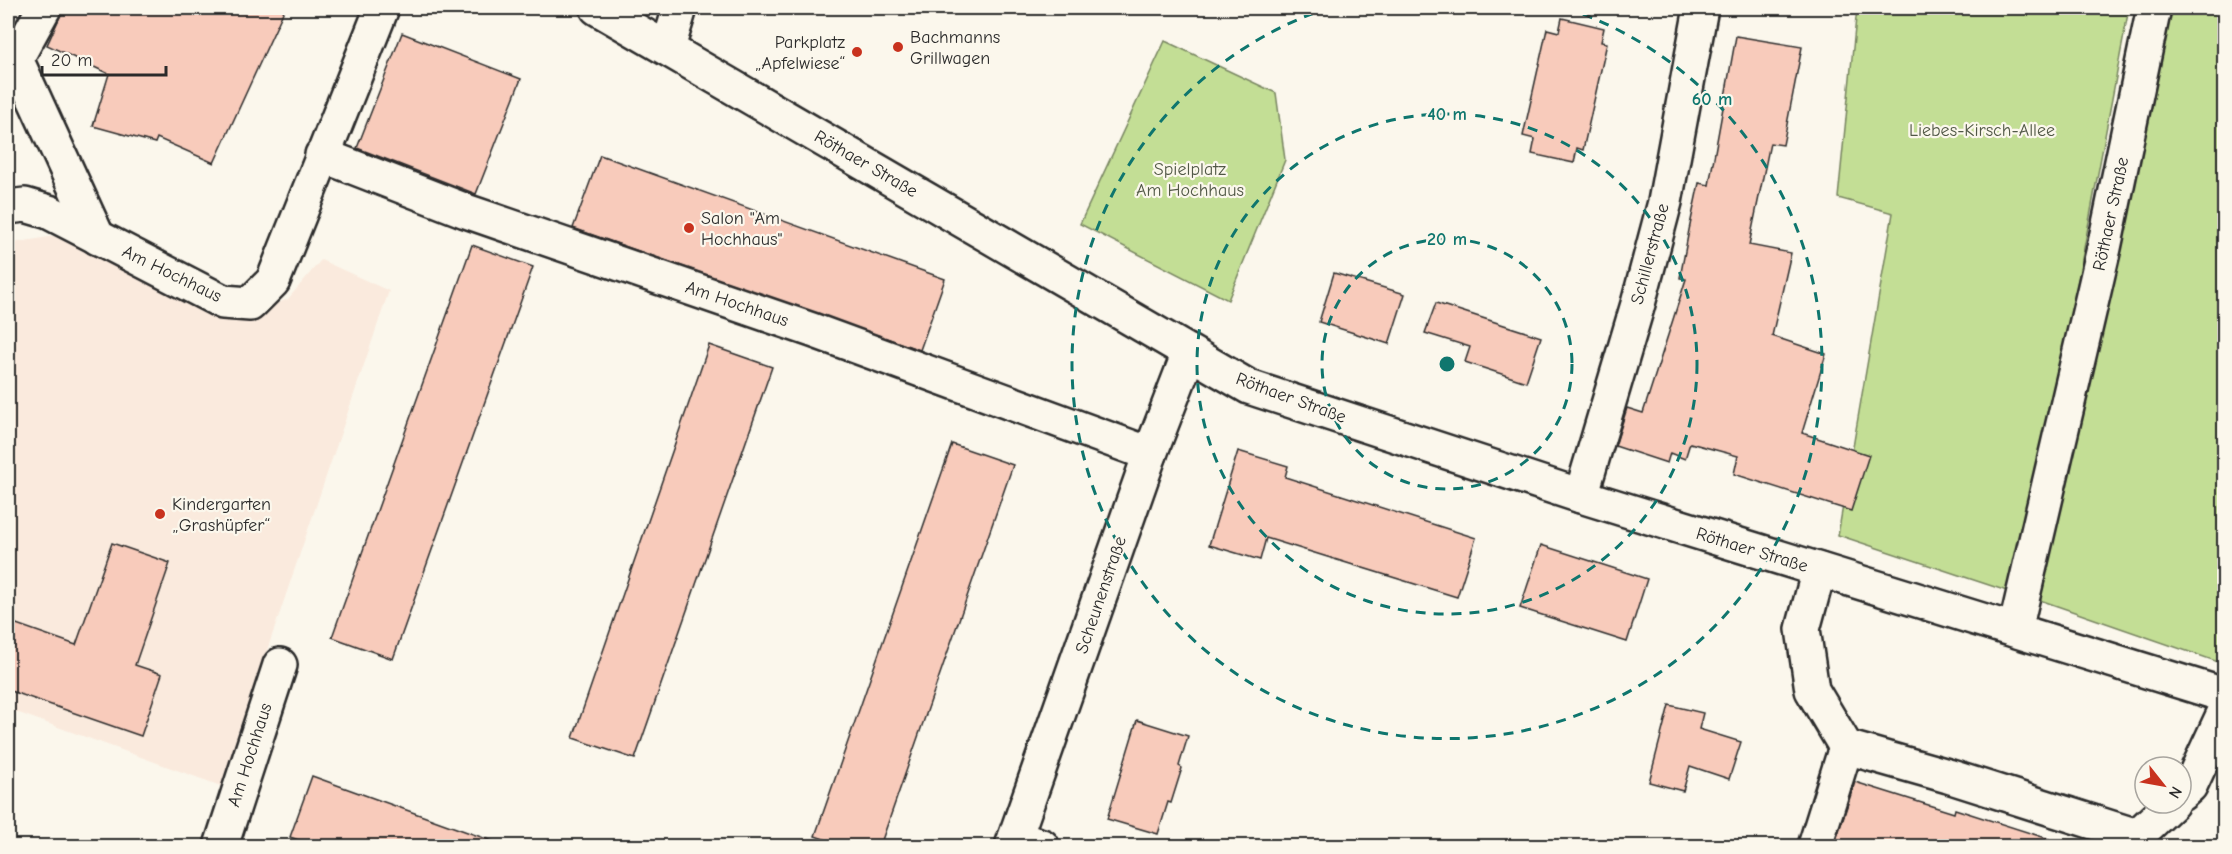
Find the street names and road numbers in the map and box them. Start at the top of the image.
street label: Röthaer Straße [811,126,921,202]
street label: Röthaer Straße [2089,155,2133,273]
street label: Schillerstraße [1626,201,1674,307]
street label: Am Hochhaus [119,241,225,307]
street label: Am Hochhaus [683,277,791,331]
street label: Röthaer Straße [1233,368,1349,428]
street label: Röthaer Straße [1694,523,1810,577]
street label: Scheunenstraße [1071,534,1131,656]
street label: Am Hochhaus [223,700,277,810]

